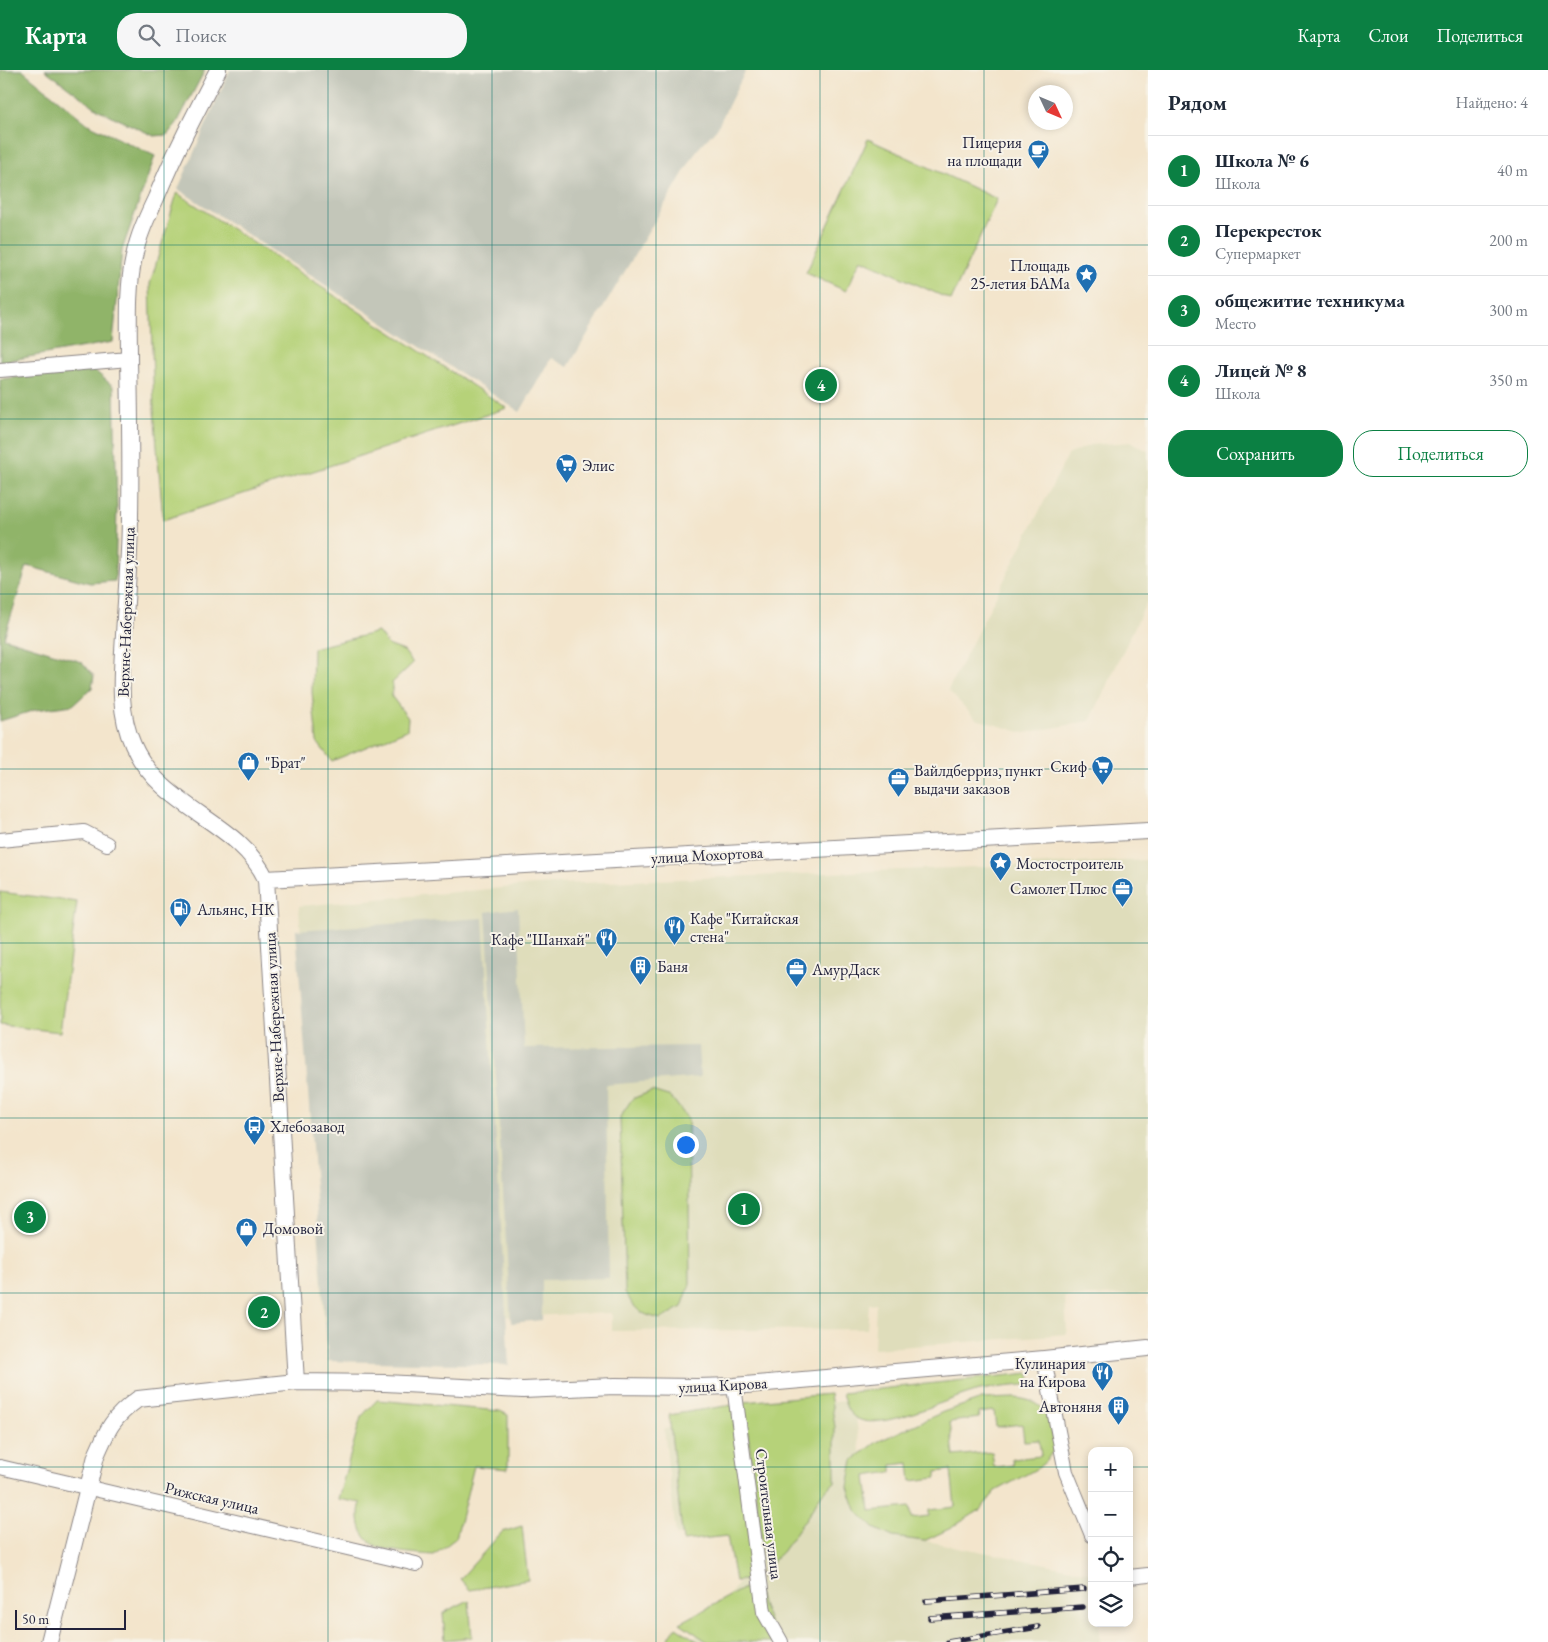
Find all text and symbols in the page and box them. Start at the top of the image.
search box [117,13,467,58]
text: Карта [25,20,87,51]
icon: search [135,21,163,49]
text: Поиск [175,23,227,48]
text: Карта [1298,24,1341,47]
text: Слои [1369,24,1408,47]
text: Поделиться [1436,24,1523,47]
north arrow [1028,85,1073,130]
text: Рядом [1168,89,1227,116]
text: Найдено: 4 [1456,92,1528,113]
place label: Пицерия на площади [947,132,1023,171]
cafe icon: Пицерия на площади [1026,139,1050,170]
text: Школа № 6 [1215,148,1309,173]
text: 1 [1180,160,1188,181]
text: 40 m [1497,160,1528,181]
text: Школа [1215,173,1260,194]
text: Перекресток [1215,218,1322,243]
text: 2 [1180,230,1188,251]
text: 200 m [1489,230,1528,251]
text: Супермаркет [1215,243,1301,264]
place label: Площадь 25-летия БАМа [970,255,1071,294]
place icon: Площадь 25-летия БАМа [1074,262,1098,293]
text: общежитие техникума [1215,288,1405,313]
text: 3 [1180,300,1188,321]
text: 300 m [1489,300,1528,321]
text: Место [1215,313,1256,334]
text: Лицей № 8 [1215,358,1307,383]
pin: 4 [805,366,837,404]
text: 4 [1180,370,1188,391]
text: 350 m [1489,370,1528,391]
text: Школа [1215,383,1260,404]
button: Сохранить [1168,430,1343,477]
button: Поделиться [1353,430,1528,477]
supermarket icon: Элис [554,453,578,484]
place label: Элис [582,455,615,476]
street label: Верхне-Набережная улица [113,526,139,697]
shop icon: "Брат" [237,750,261,781]
place label: "Брат" [265,752,306,773]
supermarket icon: Скиф [1091,754,1115,785]
place label: Скиф [1050,756,1087,777]
place label: Вайлдберриз, пункт выдачи заказов [914,760,1043,799]
office icon: Вайлдберриз, пункт выдачи заказов [886,767,910,798]
street label: улица Мохортова [650,842,764,868]
place icon: Мостостроитель [988,851,1012,882]
place label: Мостостроитель [1016,853,1124,874]
office icon: Самолет Плюс [1111,876,1135,907]
place label: Самолет Плюс [1010,878,1107,899]
fuel station icon: Альянс, НК [169,897,193,928]
place label: Альянс, НК [196,899,275,920]
place label: Кафе "Китайская стена" [690,908,799,947]
restaurant icon: Кафе "Китайская стена" [662,915,686,946]
restaurant icon: Кафе "Шанхай" [594,927,618,958]
place label: Кафе "Шанхай" [491,929,590,950]
street label: Верхне-Набережная улица [259,931,289,1102]
building icon: Баня [629,954,653,985]
place label: Баня [657,956,688,977]
office icon: АмурДаск [784,957,808,988]
place label: АмурДаск [811,959,880,980]
bus stop icon: Хлебозавод [242,1114,266,1145]
place label: Хлебозавод [269,1116,345,1137]
your location [673,1132,699,1158]
pin: 1 [728,1190,760,1228]
pin: 3 [14,1198,46,1236]
shop icon: Домовой [235,1216,259,1247]
place label: Домовой [263,1218,324,1239]
pin: 2 [248,1293,280,1331]
place label: Кулинария на Кирова [1015,1353,1087,1392]
restaurant icon: Кулинария на Кирова [1090,1360,1114,1391]
street label: улица Кирова [678,1372,769,1398]
building icon: Автоняня [1106,1394,1130,1425]
place label: Автоняня [1038,1396,1102,1417]
street label: Строительная улица [751,1447,788,1581]
map controls [1088,1447,1133,1627]
button: + [1088,1447,1133,1492]
street label: Рижская улица [163,1477,262,1519]
button: − [1088,1492,1133,1537]
button: locate [1088,1537,1133,1582]
button: layers [1088,1582,1133,1627]
scale bar [15,1607,126,1630]
text: 50 m [22,1610,49,1628]

